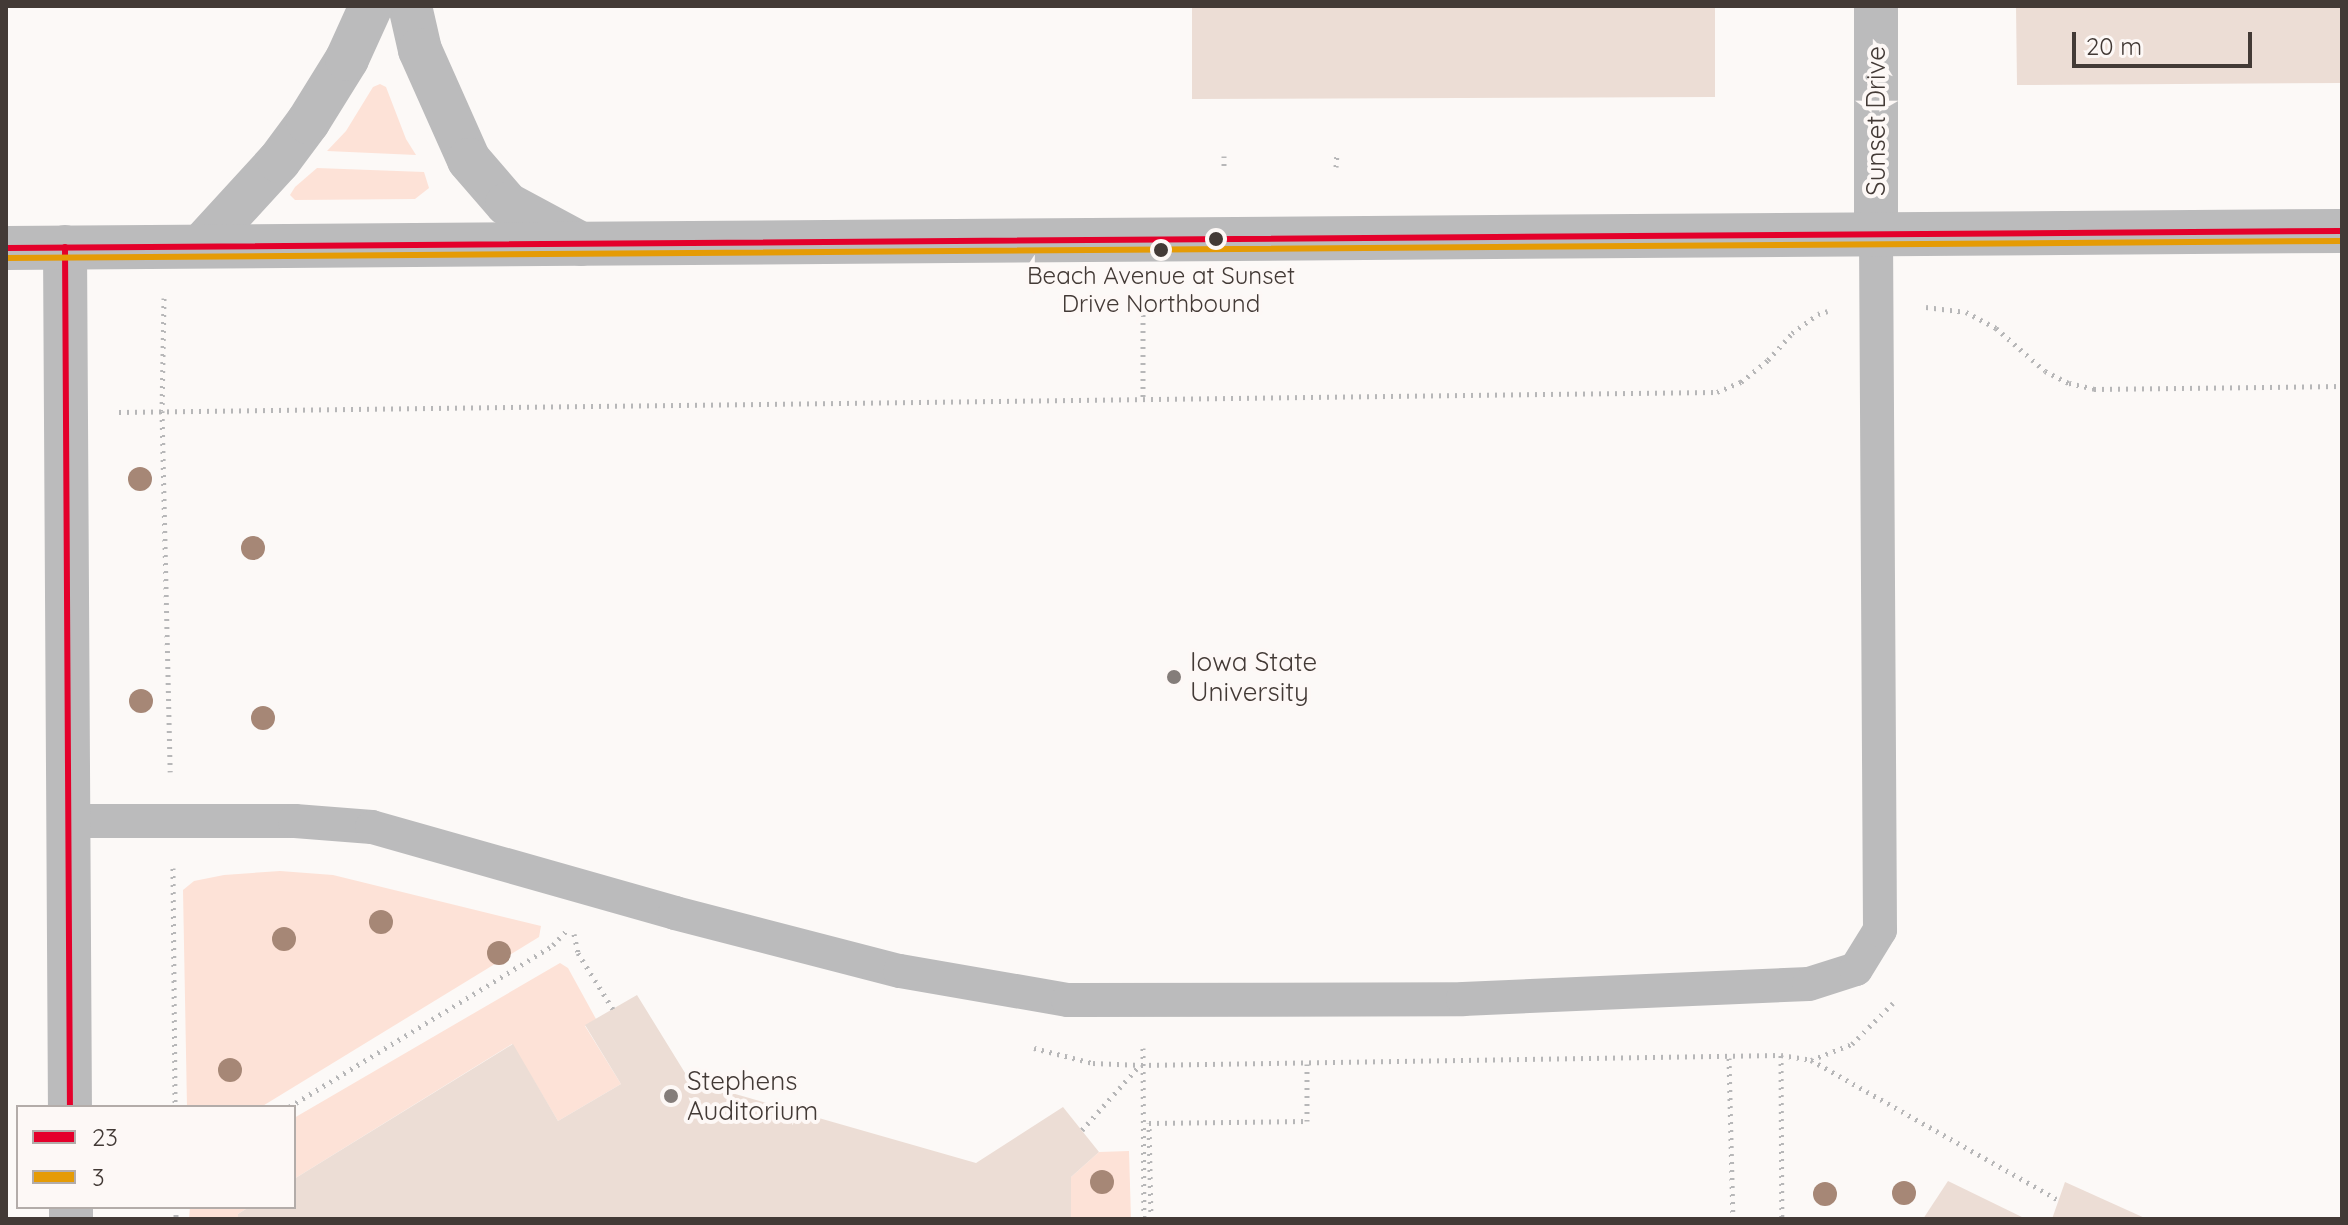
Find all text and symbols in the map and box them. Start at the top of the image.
scale bar [2076,16,2256,66]
text: 20 m [2086,31,2142,61]
street label: Sunset Drive [1860,46,1892,196]
unlabelled marker [1208,231,1224,247]
marker: Beach Avenue at Sunset Drive Northbound [1153,242,1169,258]
place label: Beach Avenue at Sunset Drive Northbound [1027,262,1295,318]
place label: Iowa State University [1190,646,1317,708]
marker: Iowa State University [1165,668,1183,686]
place label: Stephens Auditorium [687,1065,818,1126]
marker: Stephens Auditorium [662,1087,680,1105]
legend [16,1105,296,1209]
text: 23 [92,1122,118,1152]
text: 3 [92,1162,105,1192]

